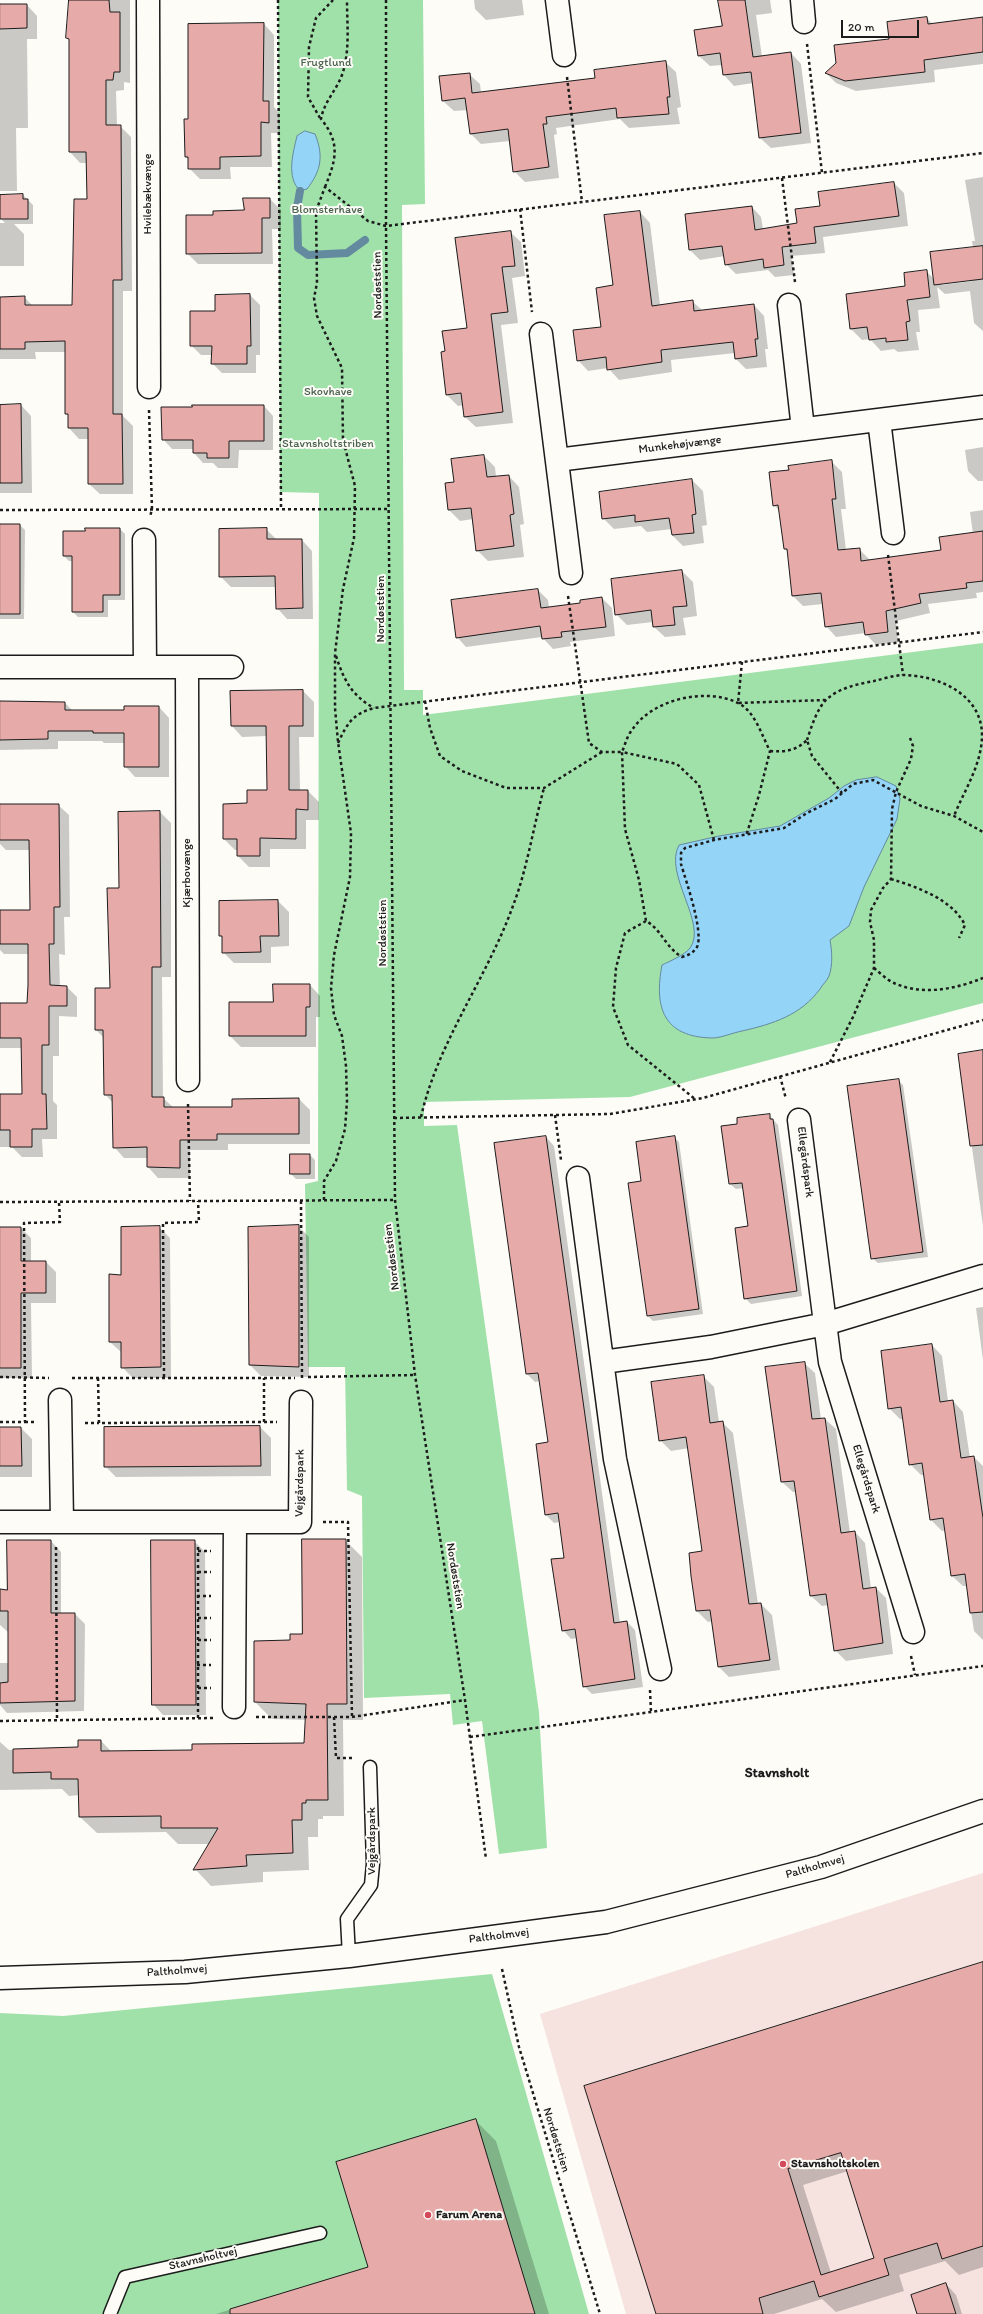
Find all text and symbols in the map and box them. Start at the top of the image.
scale bar [843,12,921,38]
text: 20 m [848,20,875,34]
park label: Frugtlund [301,56,351,70]
street label: Hvilebækvænge [141,154,155,234]
park label: Blomsterhave [292,203,362,217]
street label: Nordøststien [370,251,386,319]
park label: Skovhave [304,385,352,399]
street label: Munkehøjvænge [638,433,722,457]
park label: Stavnsholtstriben [282,437,374,451]
street label: Nordøststien [374,576,388,642]
street label: Kjærbovænge [180,838,194,908]
street label: Nordøststien [376,900,390,966]
street label: Ellegårdspark [793,1126,817,1198]
street label: Nordøststien [381,1223,403,1291]
street label: Ellegårdspark [849,1443,883,1515]
street label: Vejgårdspark [292,1449,308,1517]
street label: Nordøststien [443,1542,467,1610]
district label: Stavnsholt [745,1765,809,1781]
street label: Vejgårdspark [365,1807,379,1875]
street label: Paltholmvej [784,1852,846,1882]
street label: Paltholmvej [468,1925,530,1947]
street label: Paltholmvej [146,1962,208,1980]
street label: Nordøststien [539,2106,573,2174]
place label: Stavnsholtskolen [791,2157,879,2171]
marker: Stavnsholtskolen [778,2159,788,2169]
place label: Farum Arena [436,2208,502,2222]
marker: Farum Arena [423,2210,433,2220]
street label: Stavnsholtvej [167,2244,239,2274]

